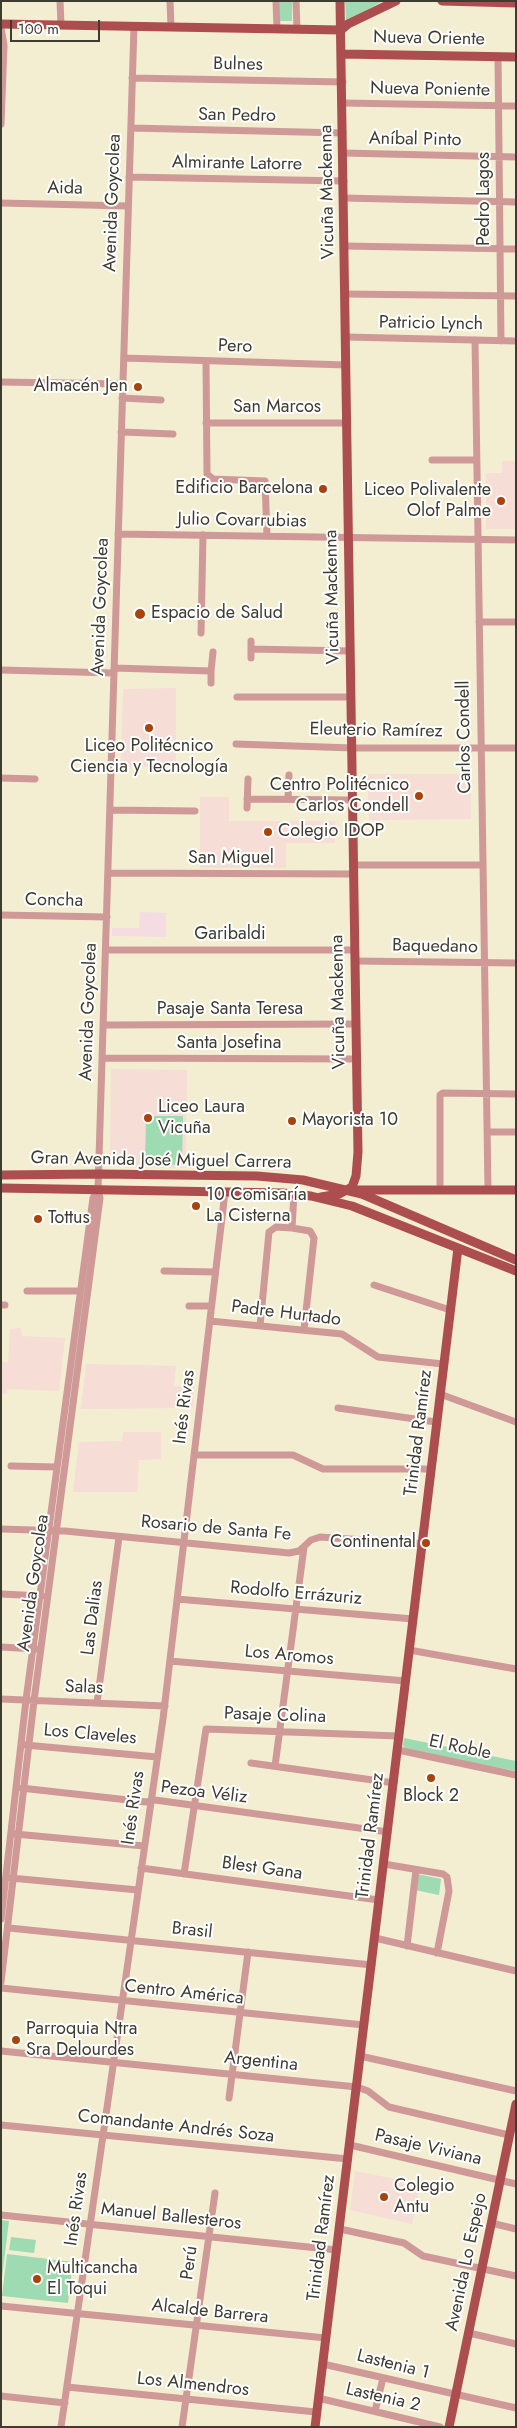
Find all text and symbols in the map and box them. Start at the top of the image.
scale bar [12,10,102,42]
text: 100 m [18,18,59,40]
street label: Nueva Oriente [373,27,485,51]
street label: Bulnes [213,54,263,76]
street label: Nueva Poniente [370,78,490,102]
street label: San Pedro [198,105,276,127]
street label: Vicuña Mackenna [316,125,340,259]
street label: Aníbal Pinto [369,128,461,152]
street label: Avenida Goycolea [100,134,126,272]
street label: Almirante Latorre [172,152,302,176]
street label: Pedro Lagos [474,152,496,246]
street label: Aida [47,178,83,200]
street label: Patricio Lynch [379,312,483,336]
street label: Pero [217,336,253,358]
place label: Almacén Jen [34,376,128,398]
marker: Almacén Jen [132,381,144,393]
street label: San Marcos [233,397,321,419]
place label: Edificio Barcelona [175,478,313,500]
place label: Liceo Polivalente Olof Palme [364,480,491,522]
marker: Edificio Barcelona [317,483,329,495]
marker: Liceo Polivalente Olof Palme [495,495,507,507]
street label: Julio Covarrubias [177,509,307,533]
street label: Vicuña Mackenna [321,530,345,664]
street label: Avenida Goycolea [88,538,114,676]
place label: Espacio de Salud [151,603,283,625]
marker: Espacio de Salud [133,607,147,621]
street label: Carlos Condell [453,680,477,794]
street label: Eleuterio Ramírez [309,719,443,743]
marker: Liceo Politécnico Ciencia y Tecnología [143,722,155,734]
place label: Liceo Politécnico Ciencia y Tecnología [70,736,228,779]
place label: Centro Politécnico Carlos Condell [270,775,409,818]
marker: Centro Politécnico Carlos Condell [413,790,425,802]
place label: Colegio IDOP [278,821,384,843]
marker: Colegio IDOP [262,826,274,838]
street label: San Miguel [188,848,274,870]
street label: Concha [25,890,83,912]
street label: Garibaldi [194,924,266,946]
street label: Vicuña Mackenna [327,935,351,1069]
street label: Baquedano [392,935,478,959]
street label: Avenida Goycolea [76,943,102,1081]
street label: Pasaje Santa Teresa [157,999,303,1021]
street label: Santa Josefina [177,1033,281,1055]
place label: Liceo Laura Vicuña [158,1097,245,1140]
place label: Mayorista 10 [302,1110,398,1132]
marker: Liceo Laura Vicuña [142,1112,154,1124]
marker: Mayorista 10 [286,1115,298,1127]
street label: Gran Avenida José Miguel Carrera [30,1148,292,1174]
place label: 10 Comisaría La Cisterna [206,1185,307,1228]
marker: 10 Comisaría La Cisterna [190,1200,202,1212]
place label: Tottus [48,1208,90,1230]
marker: Tottus [32,1213,44,1225]
street label: Padre Hurtado [230,1297,342,1331]
street label: Inés Rivas [170,1369,200,1445]
street label: Trinidad Ramírez [401,1369,437,1497]
street label: Rosario de Santa Fe [140,1512,292,1546]
street label: Avenida Goycolea [14,1513,54,1653]
place label: Continental [330,1532,416,1554]
marker: Continental [420,1537,432,1549]
street label: Rodolfo Errázuriz [229,1577,363,1611]
street label: Las Dalias [78,1579,108,1657]
street label: Los Aromos [244,1641,334,1671]
street label: Salas [64,1677,104,1699]
street label: Pasaje Colina [224,1703,326,1729]
street label: Los Claveles [43,1720,137,1750]
street label: El Roble [427,1731,493,1765]
street label: Inés Rivas [118,1770,150,1846]
street label: Trinidad Ramírez [353,1772,389,1900]
marker: Block 2 [425,1772,437,1784]
street label: Pezoa Véliz [159,1777,249,1809]
place label: Block 2 [403,1786,459,1808]
street label: Blest Gana [220,1853,304,1885]
street label: Brasil [171,1918,213,1944]
street label: Centro América [123,1976,245,2010]
place label: Parroquia Ntra Sra Delourdes [26,2019,137,2062]
marker: Parroquia Ntra Sra Delourdes [10,2034,22,2046]
street label: Argentina [223,2047,299,2077]
street label: Comandante Andrés Soza [77,2106,275,2148]
street label: Pasaje Viviana [372,2125,484,2171]
street label: Inés Rivas [61,2171,93,2247]
street label: Trinidad Ramírez [304,2174,340,2302]
place label: Colegio Antu [394,2176,454,2218]
marker: Colegio Antu [378,2191,390,2203]
street label: Avenida Lo Espejo [442,2191,492,2333]
street label: Manuel Ballesteros [100,2199,242,2235]
street label: Perú [177,2245,203,2281]
place label: Multicancha El Toqui [47,2258,138,2300]
marker: Multicancha El Toqui [31,2273,43,2285]
street label: Alcalde Barrera [151,2295,269,2329]
street label: Lastenia 1 [355,2346,431,2384]
street label: Los Almendros [136,2368,250,2402]
street label: Lastenia 2 [344,2379,422,2417]

